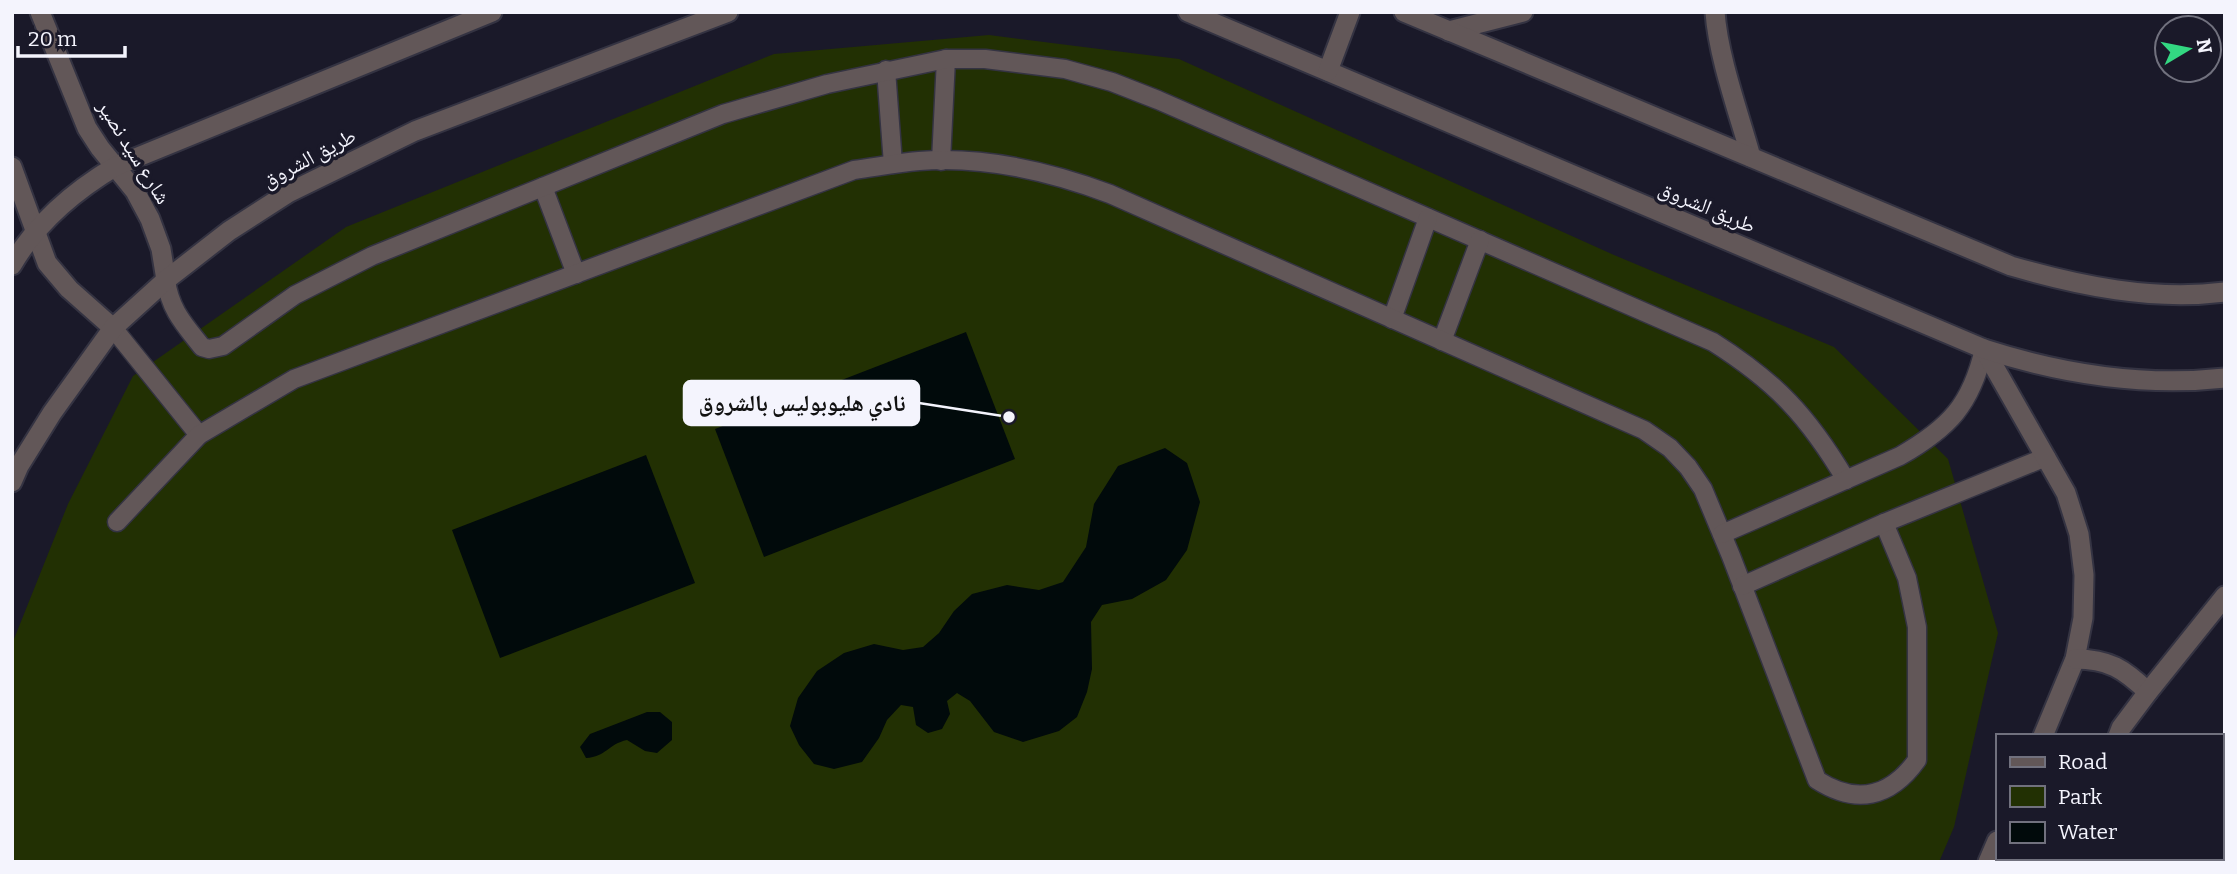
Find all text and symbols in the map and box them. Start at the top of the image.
scale bar [18,14,124,58]
north arrow [2153,14,2223,84]
text: 20 m [28,26,77,52]
text: N [2192,37,2217,56]
street label: شارع سيد نصير [91,94,176,209]
street label: طريق الشروق [258,122,360,194]
street label: طريق الشروق [1655,175,1759,239]
callout: نادي هليوبوليس بالشروق [684,381,919,425]
text: نادي هليوبوليس بالشروق [698,389,906,422]
legend [1996,734,2223,860]
text: Road [2058,749,2107,775]
text: Park [2058,784,2102,810]
text: Water [2058,819,2117,845]

